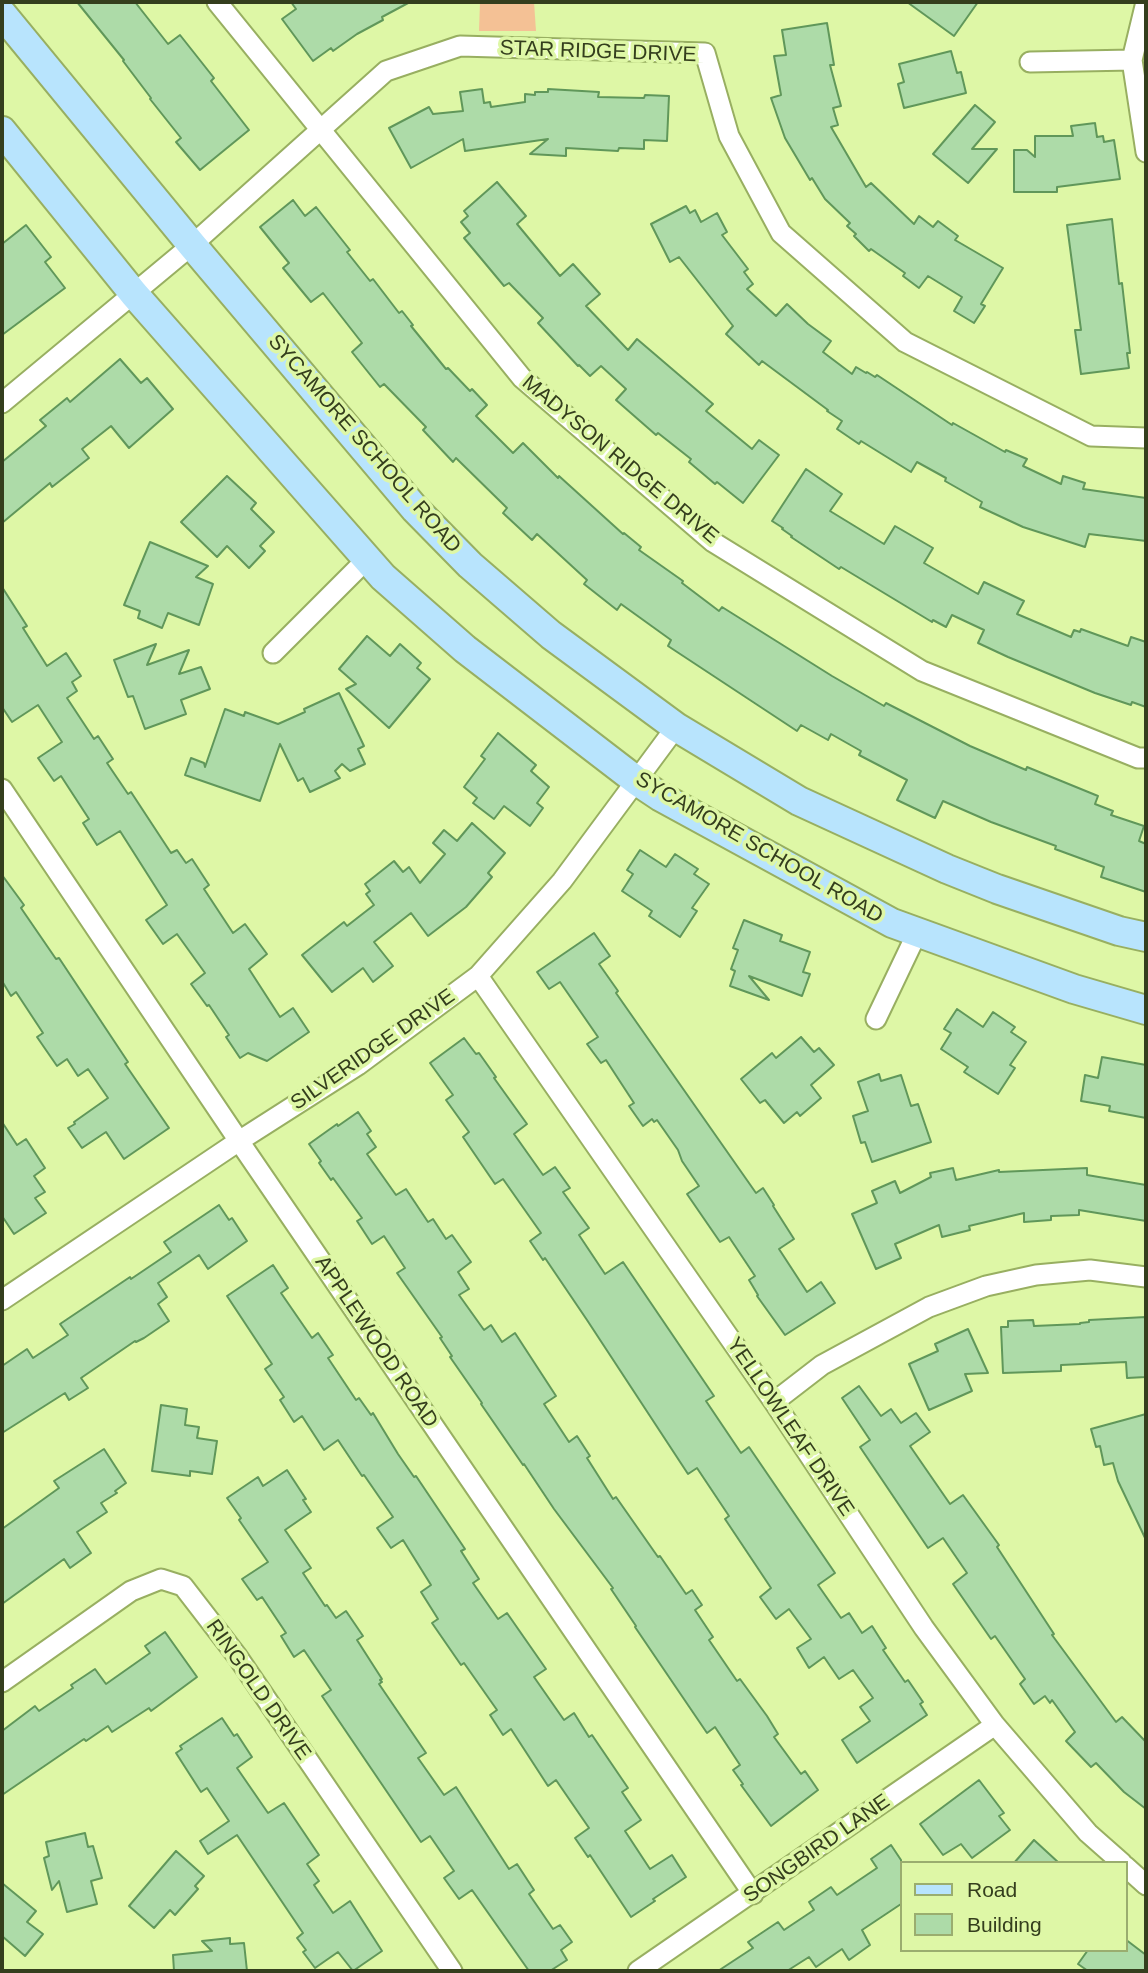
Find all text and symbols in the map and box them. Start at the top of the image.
street label: STAR RIDGE DRIVE [499,36,697,68]
street label: SYCAMORE SCHOOL ROAD [262,330,466,558]
street label: MADYSON RIDGE DRIVE [517,370,723,550]
street label: SYCAMORE SCHOOL ROAD [631,767,887,929]
street label: SILVERIDGE DRIVE [286,984,460,1116]
street label: APPLEWOOD ROAD [309,1251,443,1433]
street label: YELLOWLEAF DRIVE [721,1333,859,1521]
street label: RINGOLD DRIVE [200,1615,316,1765]
street label: SONGBIRD LANE [739,1789,895,1909]
legend [900,1861,1127,1952]
text: Road [967,1878,1017,1901]
text: Building [967,1913,1042,1936]

